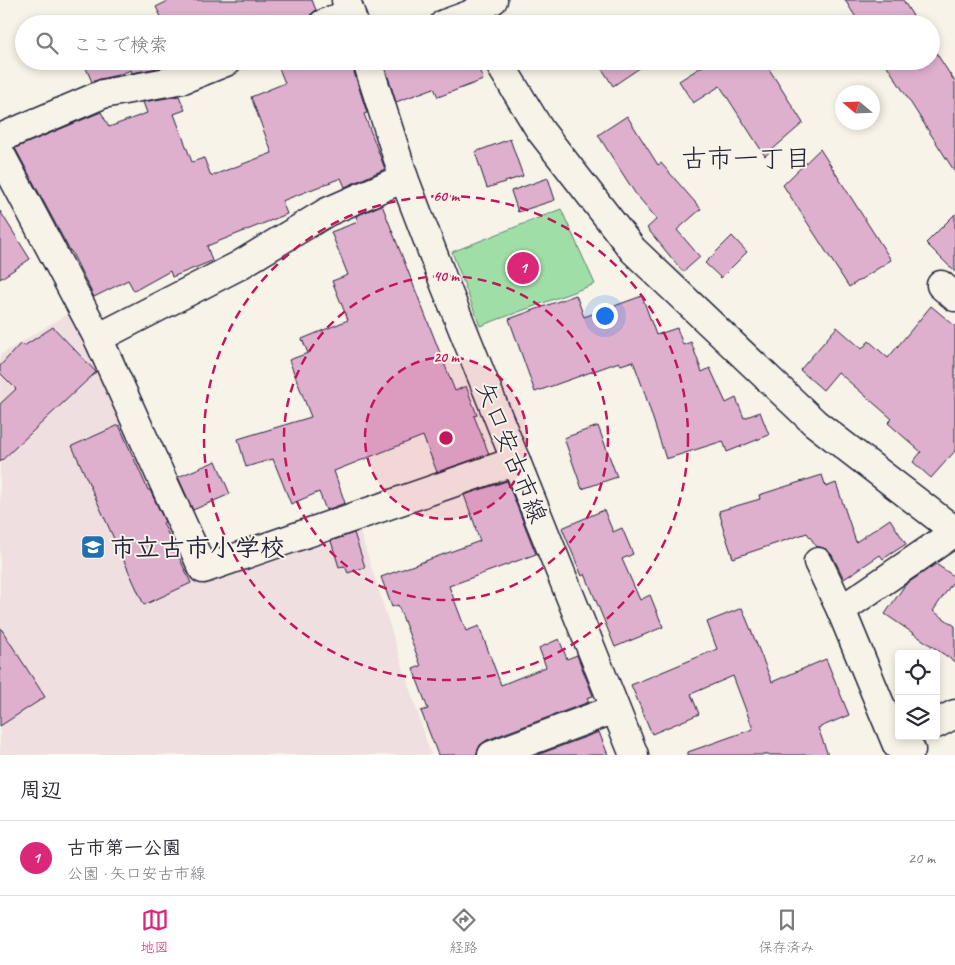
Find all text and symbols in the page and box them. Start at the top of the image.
search box [15,15,940,70]
icon: search [33,29,61,57]
text: ここで検索 [73,33,168,57]
north arrow [835,85,880,130]
district label: 古市一丁目 [681,142,811,175]
text: 60 m [433,187,460,206]
pin: 1 [507,249,539,287]
text: 40 m [433,267,460,286]
your location [592,303,618,329]
text: 20 m [433,348,460,367]
street label: 矢口安古市線 [468,377,554,528]
centre of rings [437,429,455,447]
place label: 市立古市小学校 [110,532,285,564]
school or university icon: 市立古市小学校 [80,534,106,560]
map controls [895,650,940,740]
button: locate [895,650,940,695]
button: layers [895,695,940,740]
text: 周辺 [20,777,62,803]
text: 古市第一公園 [67,836,181,860]
text: 1 [32,848,40,868]
text: 20 m [908,848,935,868]
text: 公園 · 矢口安古市線 [67,864,206,884]
tab: 地図 [141,906,169,956]
tab: 経路 [450,906,478,956]
tab: 保存済み [759,906,815,956]

